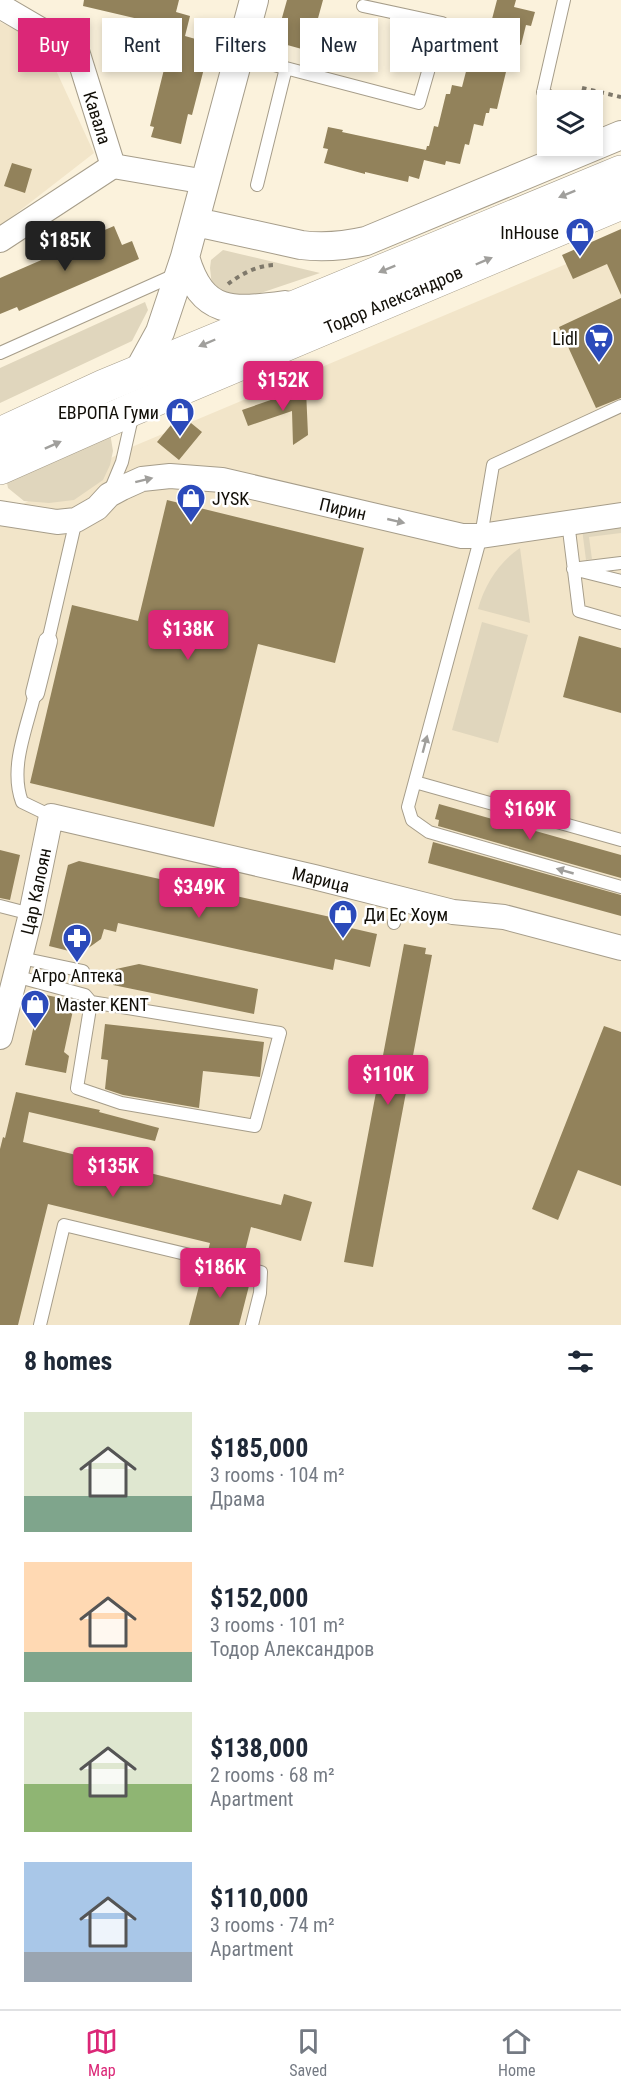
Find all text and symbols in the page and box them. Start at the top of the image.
chip: Buy [18,18,90,72]
chip: Rent [102,18,182,72]
chip: Filters [194,18,288,72]
chip: New [300,18,378,72]
chip: Apartment [390,18,520,72]
street label: Кавала [80,89,116,147]
map controls [537,90,603,156]
button: layers [537,90,603,156]
one-way arrow [558,190,576,199]
shop icon: InHouse [564,216,596,258]
pin: $185K [23,221,107,272]
place label: InHouse [500,222,559,243]
text: $185K [39,228,91,252]
one-way arrow [475,256,493,265]
street label: Тодор Александров [321,261,466,338]
one-way arrow [377,264,395,274]
supermarket icon: Lidl [583,322,615,364]
place label: Lidl [552,328,578,349]
one-way arrow [197,338,215,348]
pin: $152K [241,361,325,412]
text: $152K [257,368,309,392]
shop icon: ЕВРОПА Гуми [164,396,196,438]
place label: ЕВРОПА Гуми [58,402,159,423]
one-way arrow [45,440,63,450]
one-way arrow [134,475,153,485]
shop icon: JYSK [175,482,207,524]
place label: JYSK [212,488,249,509]
street label: Пирин [317,493,369,524]
one-way arrow [387,517,405,527]
pin: $138K [146,610,230,661]
text: $138K [162,617,214,641]
one-way arrow [421,735,430,753]
pin: $169K [488,790,572,841]
text: $169K [504,797,556,821]
street label: Цар Калоян [16,846,55,937]
street label: Марица [290,862,352,896]
one-way arrow [556,866,574,875]
pin: $349K [157,868,241,919]
text: $349K [173,875,225,899]
shop icon: Ди Ес Хоум [327,898,359,940]
place label: Ди Ес Хоум [364,904,448,925]
pharmacy icon: Агро Аптека [61,922,93,964]
place label: Агро Аптека [31,965,123,986]
shop icon: Master KENT [19,988,51,1030]
place label: Master KENT [56,994,149,1015]
pin: $110K [346,1055,430,1106]
text: $110K [362,1062,414,1086]
pin: $135K [71,1147,155,1198]
text: $135K [87,1154,139,1178]
pin: $186K [178,1248,262,1299]
text: $186K [194,1255,246,1279]
icon: filters [564,1345,597,1378]
text: 8 homes [24,1346,112,1376]
text: $185,000 [210,1433,308,1463]
icon: home [72,1436,144,1508]
text: 3 rooms · 104 m² [210,1463,345,1487]
text: Драма [210,1487,265,1511]
text: $152,000 [210,1583,308,1613]
icon: home [72,1586,144,1658]
text: 3 rooms · 101 m² [210,1613,345,1637]
text: Тодор Александров [210,1637,374,1661]
text: $138,000 [210,1733,308,1763]
icon: home [72,1736,144,1808]
text: 2 rooms · 68 m² [210,1763,335,1787]
text: Apartment [210,1787,294,1811]
text: $110,000 [210,1883,308,1913]
icon: home [72,1886,144,1958]
text: 3 rooms · 74 m² [210,1913,335,1937]
text: Apartment [210,1937,294,1961]
tab: Map [85,2025,118,2080]
tab: Saved [289,2025,327,2080]
tab: Home [498,2025,536,2080]

